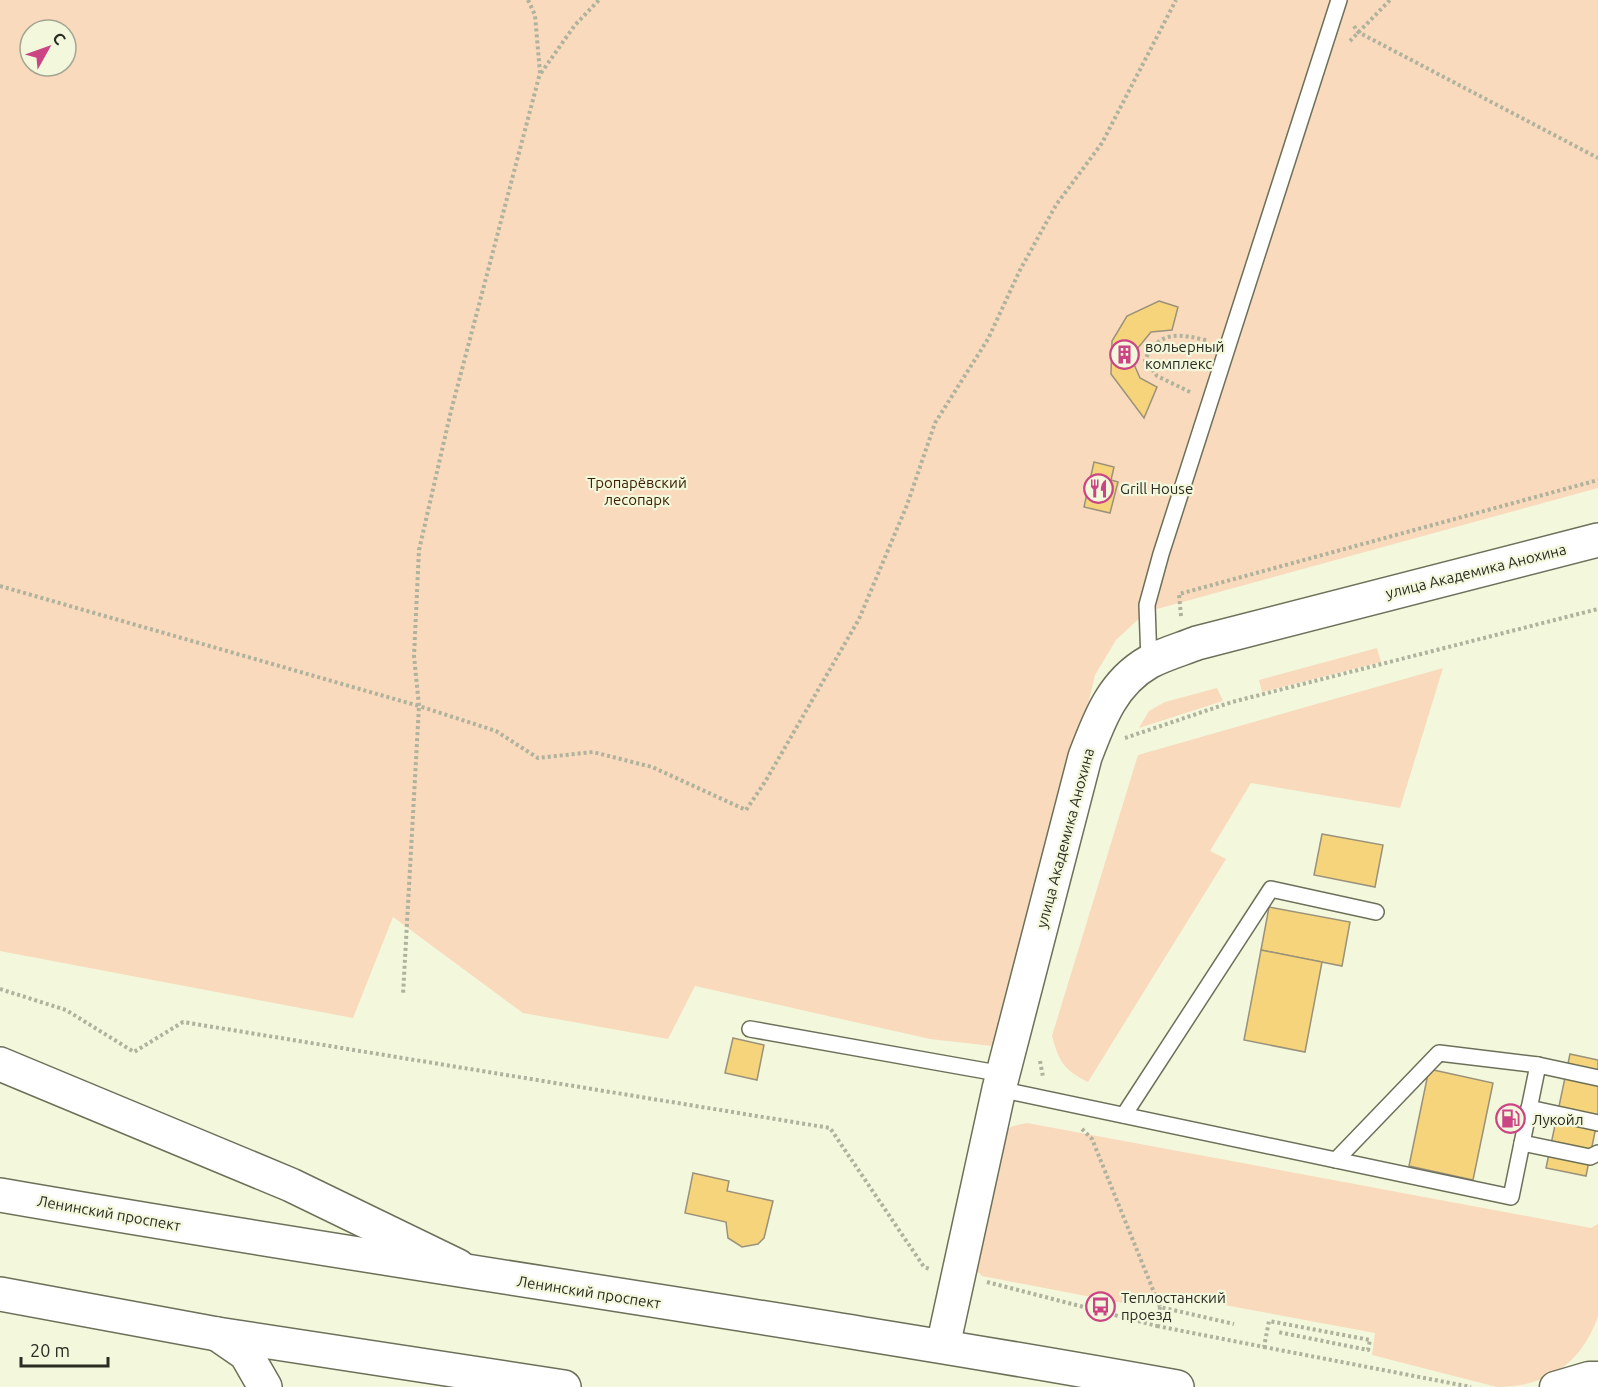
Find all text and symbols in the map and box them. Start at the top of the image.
north arrow [18,18,78,78]
text: С [49,29,70,48]
place label: вольерный комплекс [1145,338,1224,372]
building icon: вольерный комплекс [1108,339,1140,371]
restaurant icon: Grill House [1083,472,1115,504]
park label: Тропарёвский лесопарк [587,474,687,508]
place label: Grill House [1120,480,1193,497]
street label: улица Академика Анохина [1384,540,1568,602]
street label: улица Академика Анохина [1033,746,1097,930]
fuel station icon: Лукойл [1495,1103,1527,1135]
place label: Лукойл [1532,1111,1583,1128]
street label: Ленинский проспект [36,1192,182,1234]
street label: Ленинский проспект [516,1272,662,1312]
place label: Теплостанский проезд [1121,1289,1226,1323]
bus stop icon: Теплостанский проезд [1084,1290,1116,1322]
scale bar [21,1330,108,1368]
text: 20 m [30,1340,70,1360]

